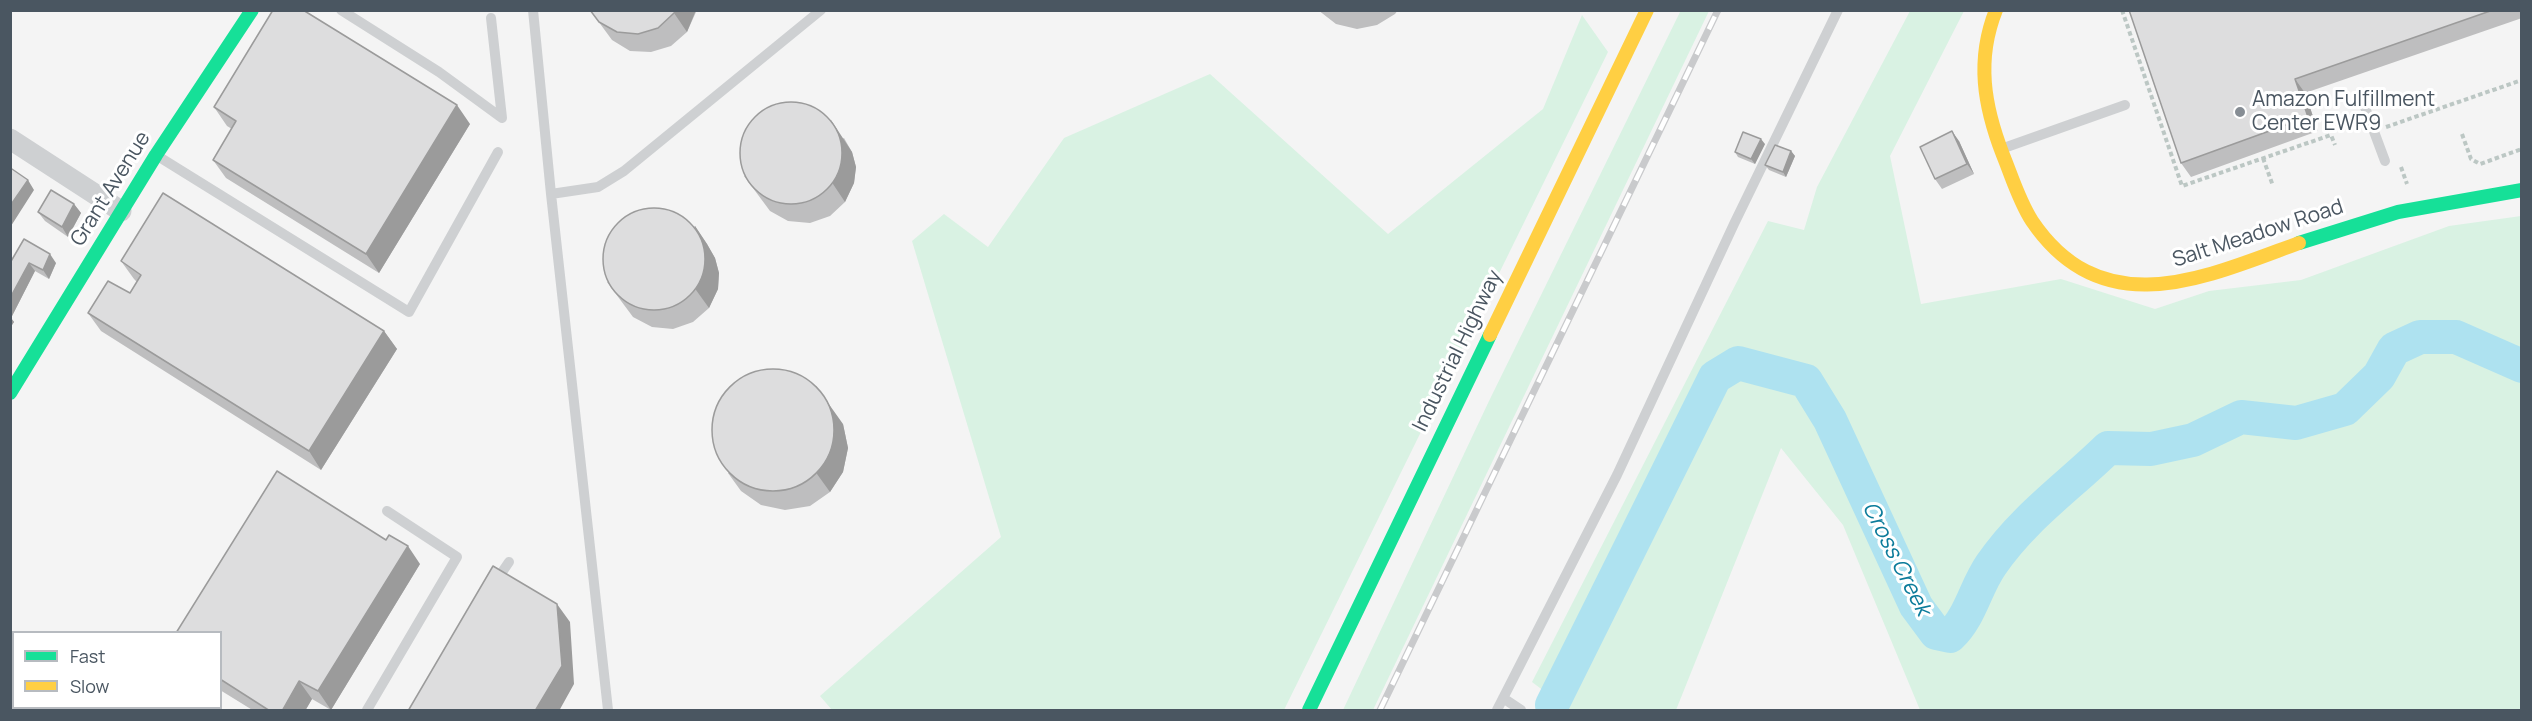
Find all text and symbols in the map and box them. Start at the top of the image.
place label: Amazon Fulfillment Center EWR9 [2252,87,2435,137]
marker: Amazon Fulfillment Center EWR9 [2233,105,2247,119]
street label: Grant Avenue [66,127,156,251]
street label: Salt Meadow Road [2169,195,2347,273]
street label: Industrial Highway [1408,266,1508,436]
water label: Cross Creek [1856,498,1936,620]
legend [12,631,222,709]
text: Fast [70,644,105,668]
text: Slow [70,674,109,698]

